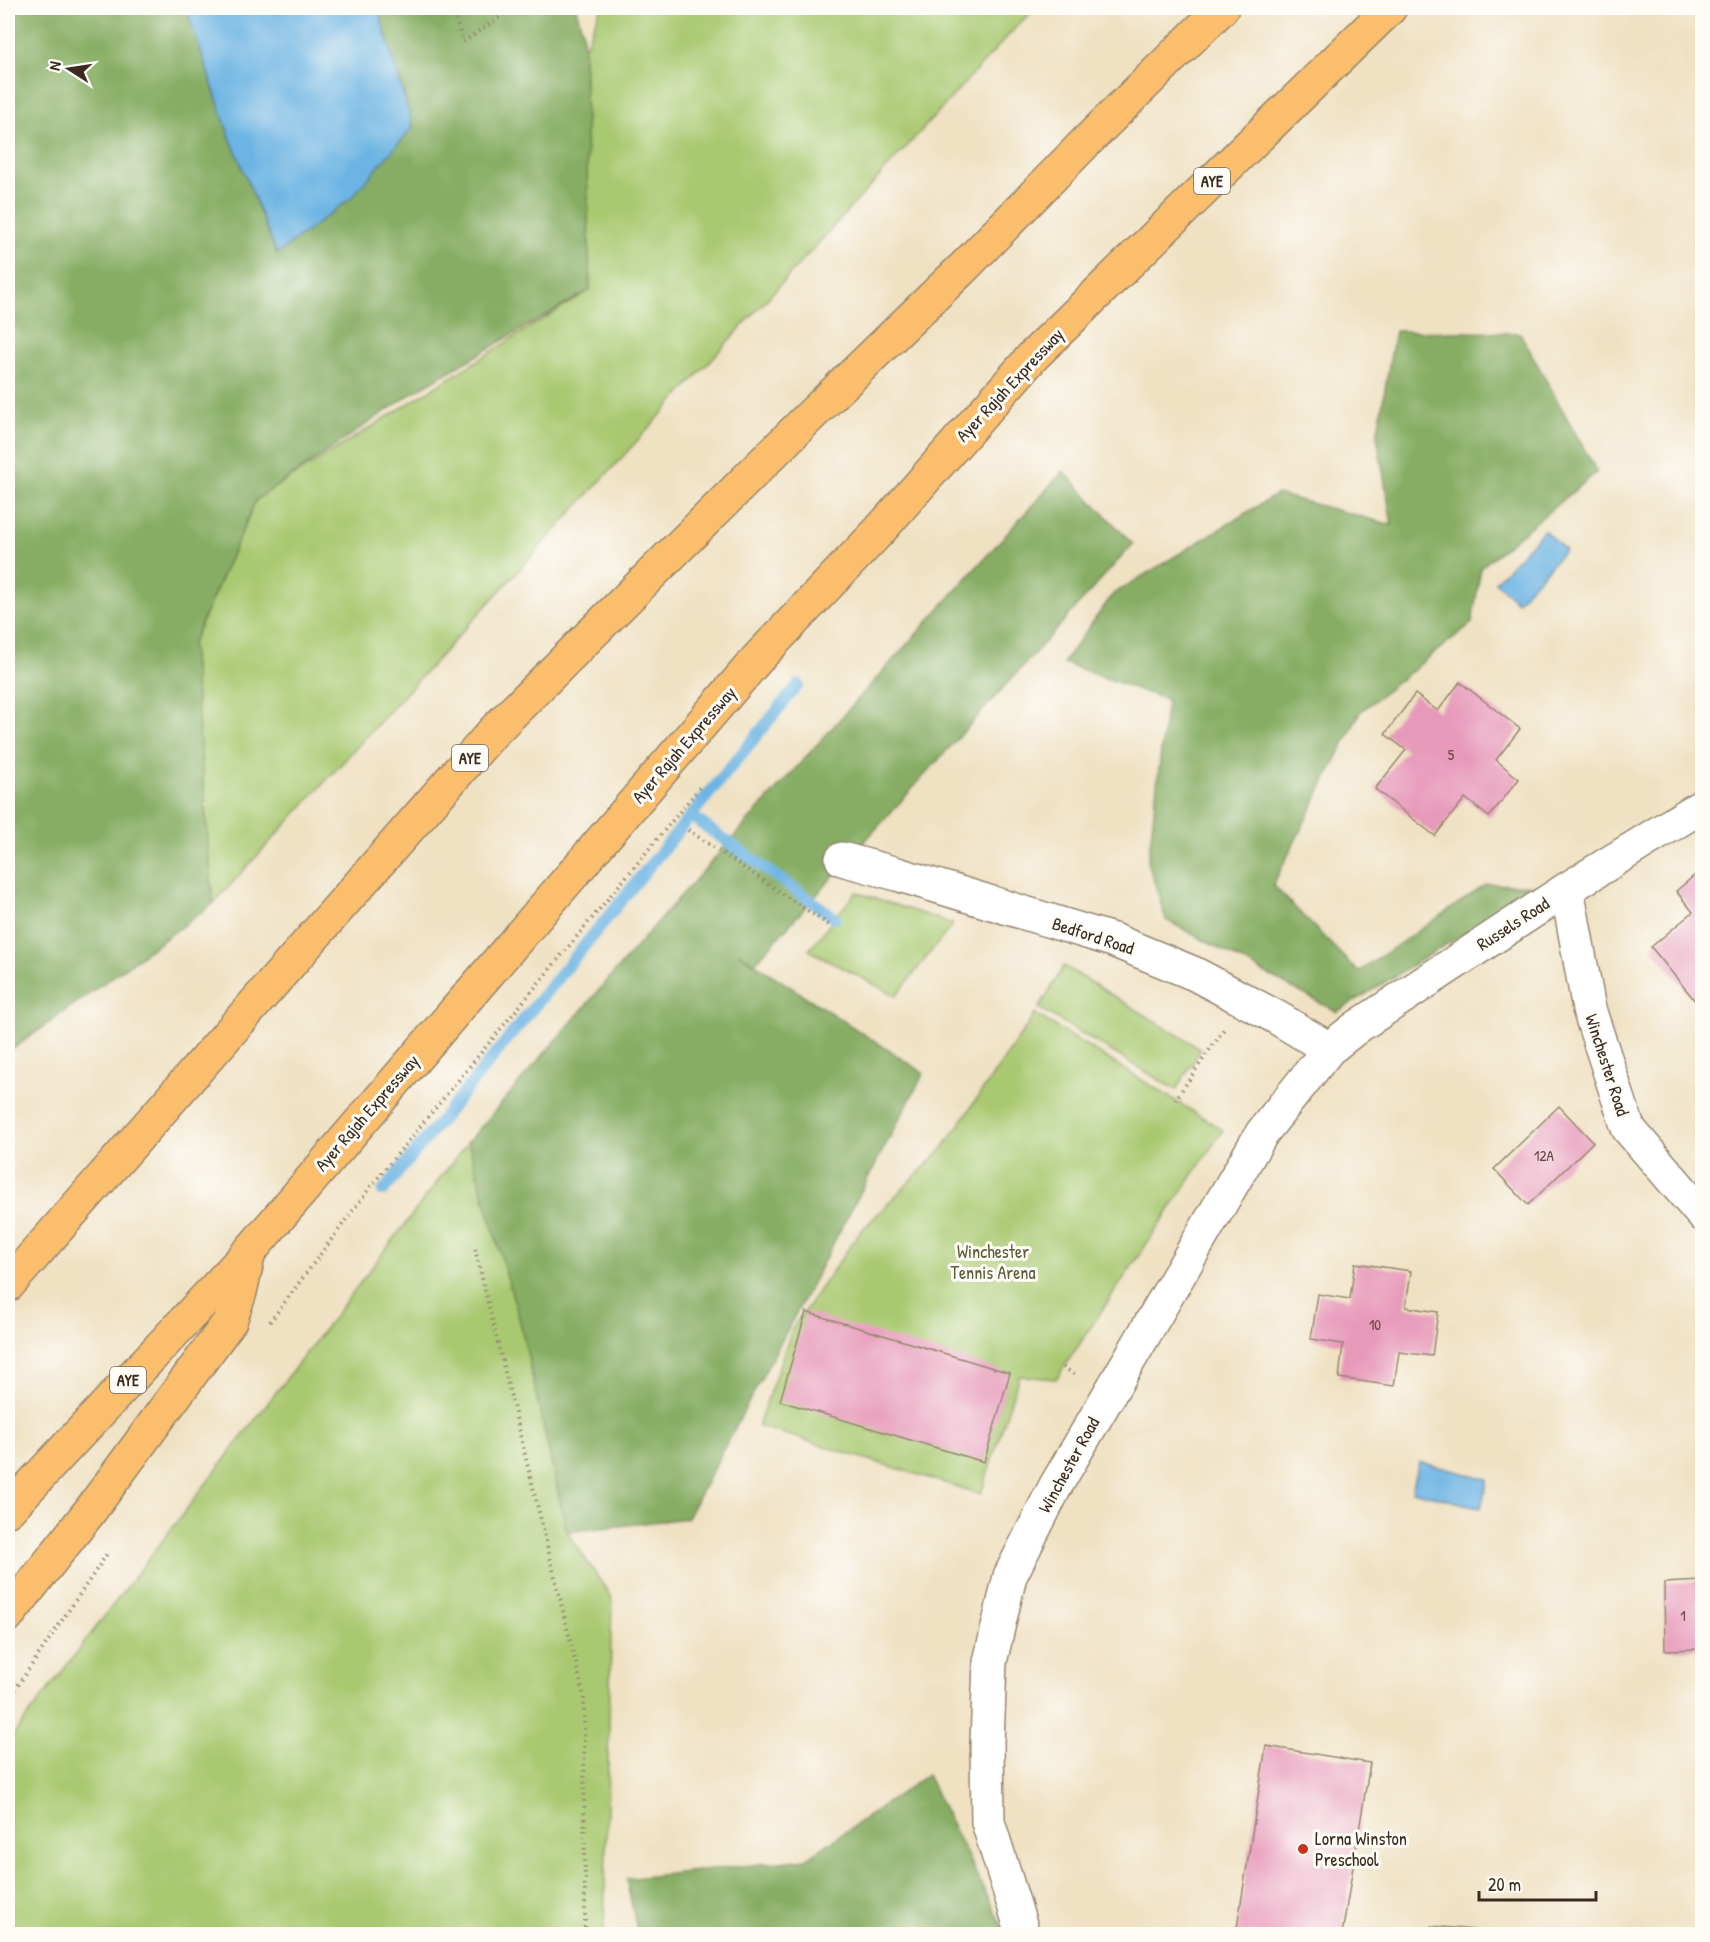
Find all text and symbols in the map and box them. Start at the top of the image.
north arrow [39,39,99,99]
text: N [43,59,66,72]
road number: AYE [1194,168,1230,194]
street label: Ayer Rajah Expressway [950,322,1069,447]
street label: Ayer Rajah Expressway [626,681,742,809]
house number: 5 [1448,744,1455,765]
road number: AYE [452,745,488,771]
street label: Russels Road [1472,891,1554,956]
street label: Bedford Road [1049,911,1137,960]
street label: Winchester Road [1579,1011,1636,1119]
street label: Ayer Rajah Expressway [309,1049,425,1177]
house number: 12A [1534,1145,1555,1166]
park label: Winchester Tennis Arena [950,1239,1036,1285]
house number: 10 [1369,1314,1381,1335]
road number: AYE [110,1367,146,1393]
street label: Winchester Road [1032,1412,1105,1517]
house number: 1 [1680,1605,1686,1626]
place label: Lorna Winston Preschool [1315,1826,1407,1872]
marker: Lorna Winston Preschool [1296,1842,1310,1856]
scale bar [1479,1864,1596,1902]
text: 20 m [1488,1872,1521,1897]

